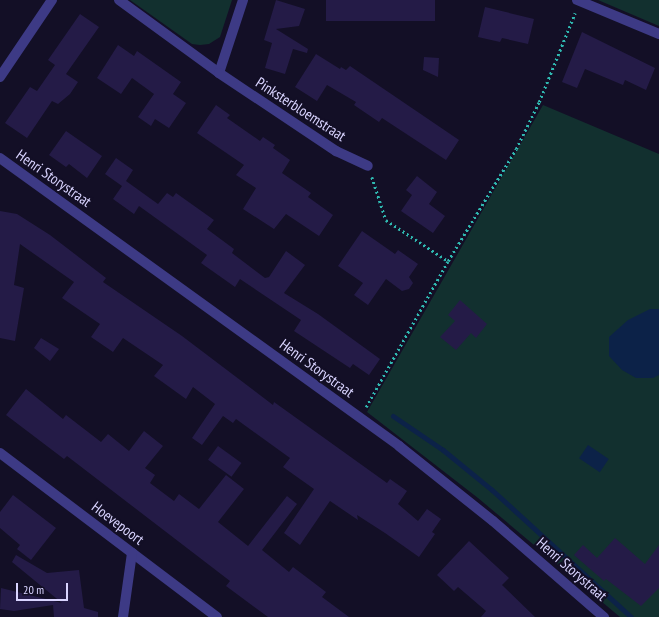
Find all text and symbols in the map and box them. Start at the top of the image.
street label: Pinksterbloemstraat [253,73,349,145]
street label: Henri Storystraat [13,146,95,210]
street label: Henri Storystraat [276,335,358,401]
street label: Hoevepoort [88,498,148,548]
street label: Henri Storystraat [533,534,611,604]
scale bar [18,575,70,601]
text: 20 m [23,582,44,597]

